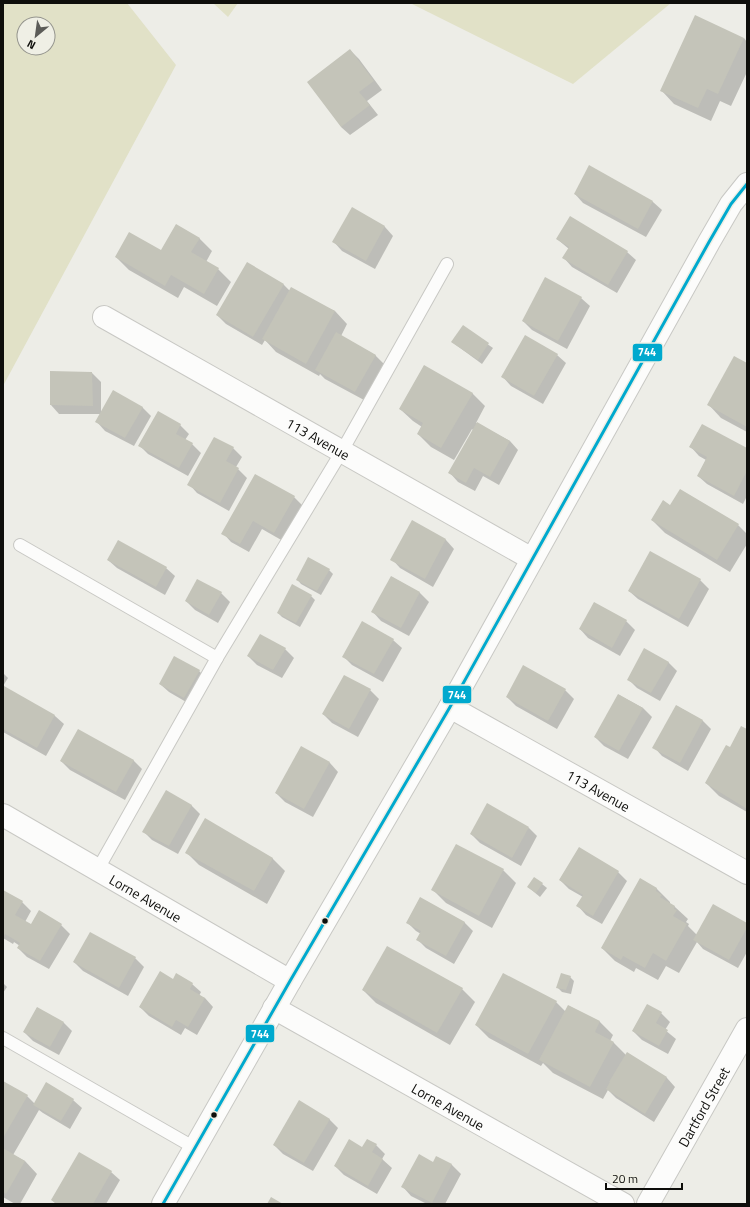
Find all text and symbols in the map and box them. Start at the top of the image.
north arrow [16,16,56,56]
text: N [24,36,38,54]
line badge: 744 [632,343,663,362]
text: 744 [638,344,656,360]
street label: 113 Avenue [282,412,354,465]
line badge: 744 [442,685,472,704]
text: 744 [448,687,466,703]
street label: 113 Avenue [563,764,634,816]
street label: Lorne Avenue [106,868,186,927]
unlabelled marker [320,916,330,926]
line badge: 744 [245,1024,275,1043]
text: 744 [251,1026,269,1042]
street label: Dartford Street [672,1063,734,1150]
street label: Lorne Avenue [408,1077,489,1135]
unlabelled marker [209,1110,219,1120]
scale bar [606,1165,682,1191]
text: 20 m [612,1169,638,1188]

